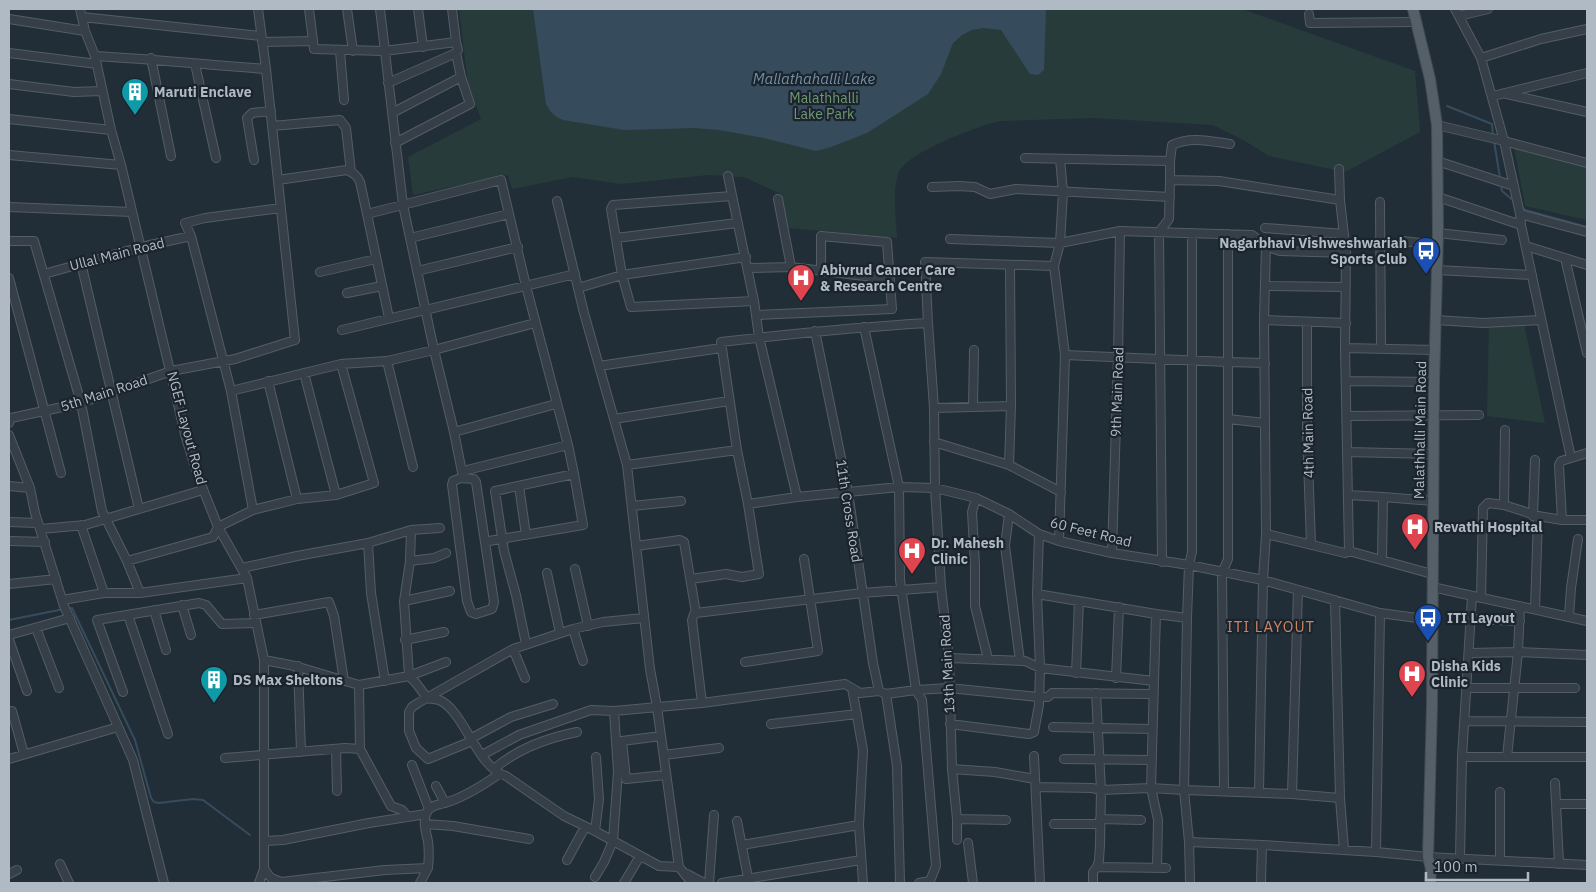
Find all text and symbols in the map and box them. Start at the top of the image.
water label: Mallathahalli Lake [753,69,876,88]
building icon: Maruti Enclave [120,77,150,116]
place label: Maruti Enclave [154,83,252,101]
park label: Malathhalli Lake Park [789,89,859,123]
street label: Ullal Main Road [68,233,166,275]
place label: Nagarbhavi Vishweshwariah Sports Club [1219,234,1407,268]
bus stop icon: Nagarbhavi Vishweshwariah Sports Club [1411,236,1441,275]
place label: Abivrud Cancer Care & Research Centre [820,261,956,295]
hospital icon: Abivrud Cancer Care & Research Centre [786,263,816,302]
street label: 9th Main Road [1106,347,1128,437]
street label: Malathhalli Main Road [1410,361,1430,499]
street label: NGEF Layout Road [163,369,211,487]
street label: 5th Main Road [58,370,150,416]
street label: 4th Main Road [1298,388,1318,478]
street label: 11th Cross Road [832,458,866,564]
hospital icon: Revathi Hospital [1400,512,1430,551]
street label: 60 Feet Road [1048,513,1134,551]
place label: Revathi Hospital [1434,518,1542,536]
place label: Dr. Mahesh Clinic [931,534,1004,568]
hospital icon: Dr. Mahesh Clinic [897,536,927,575]
bus stop icon: ITI Layout [1413,603,1443,642]
place label: ITI Layout [1447,609,1515,627]
street label: 13th Main Road [935,614,959,714]
district label: ITI LAYOUT [1227,617,1315,636]
place label: Disha Kids Clinic [1431,657,1501,691]
hospital icon: Disha Kids Clinic [1397,659,1427,698]
building icon: DS Max Sheltons [199,665,229,704]
place label: DS Max Sheltons [233,671,343,689]
scale bar [1426,850,1528,882]
text: 100 m [1434,857,1478,876]

